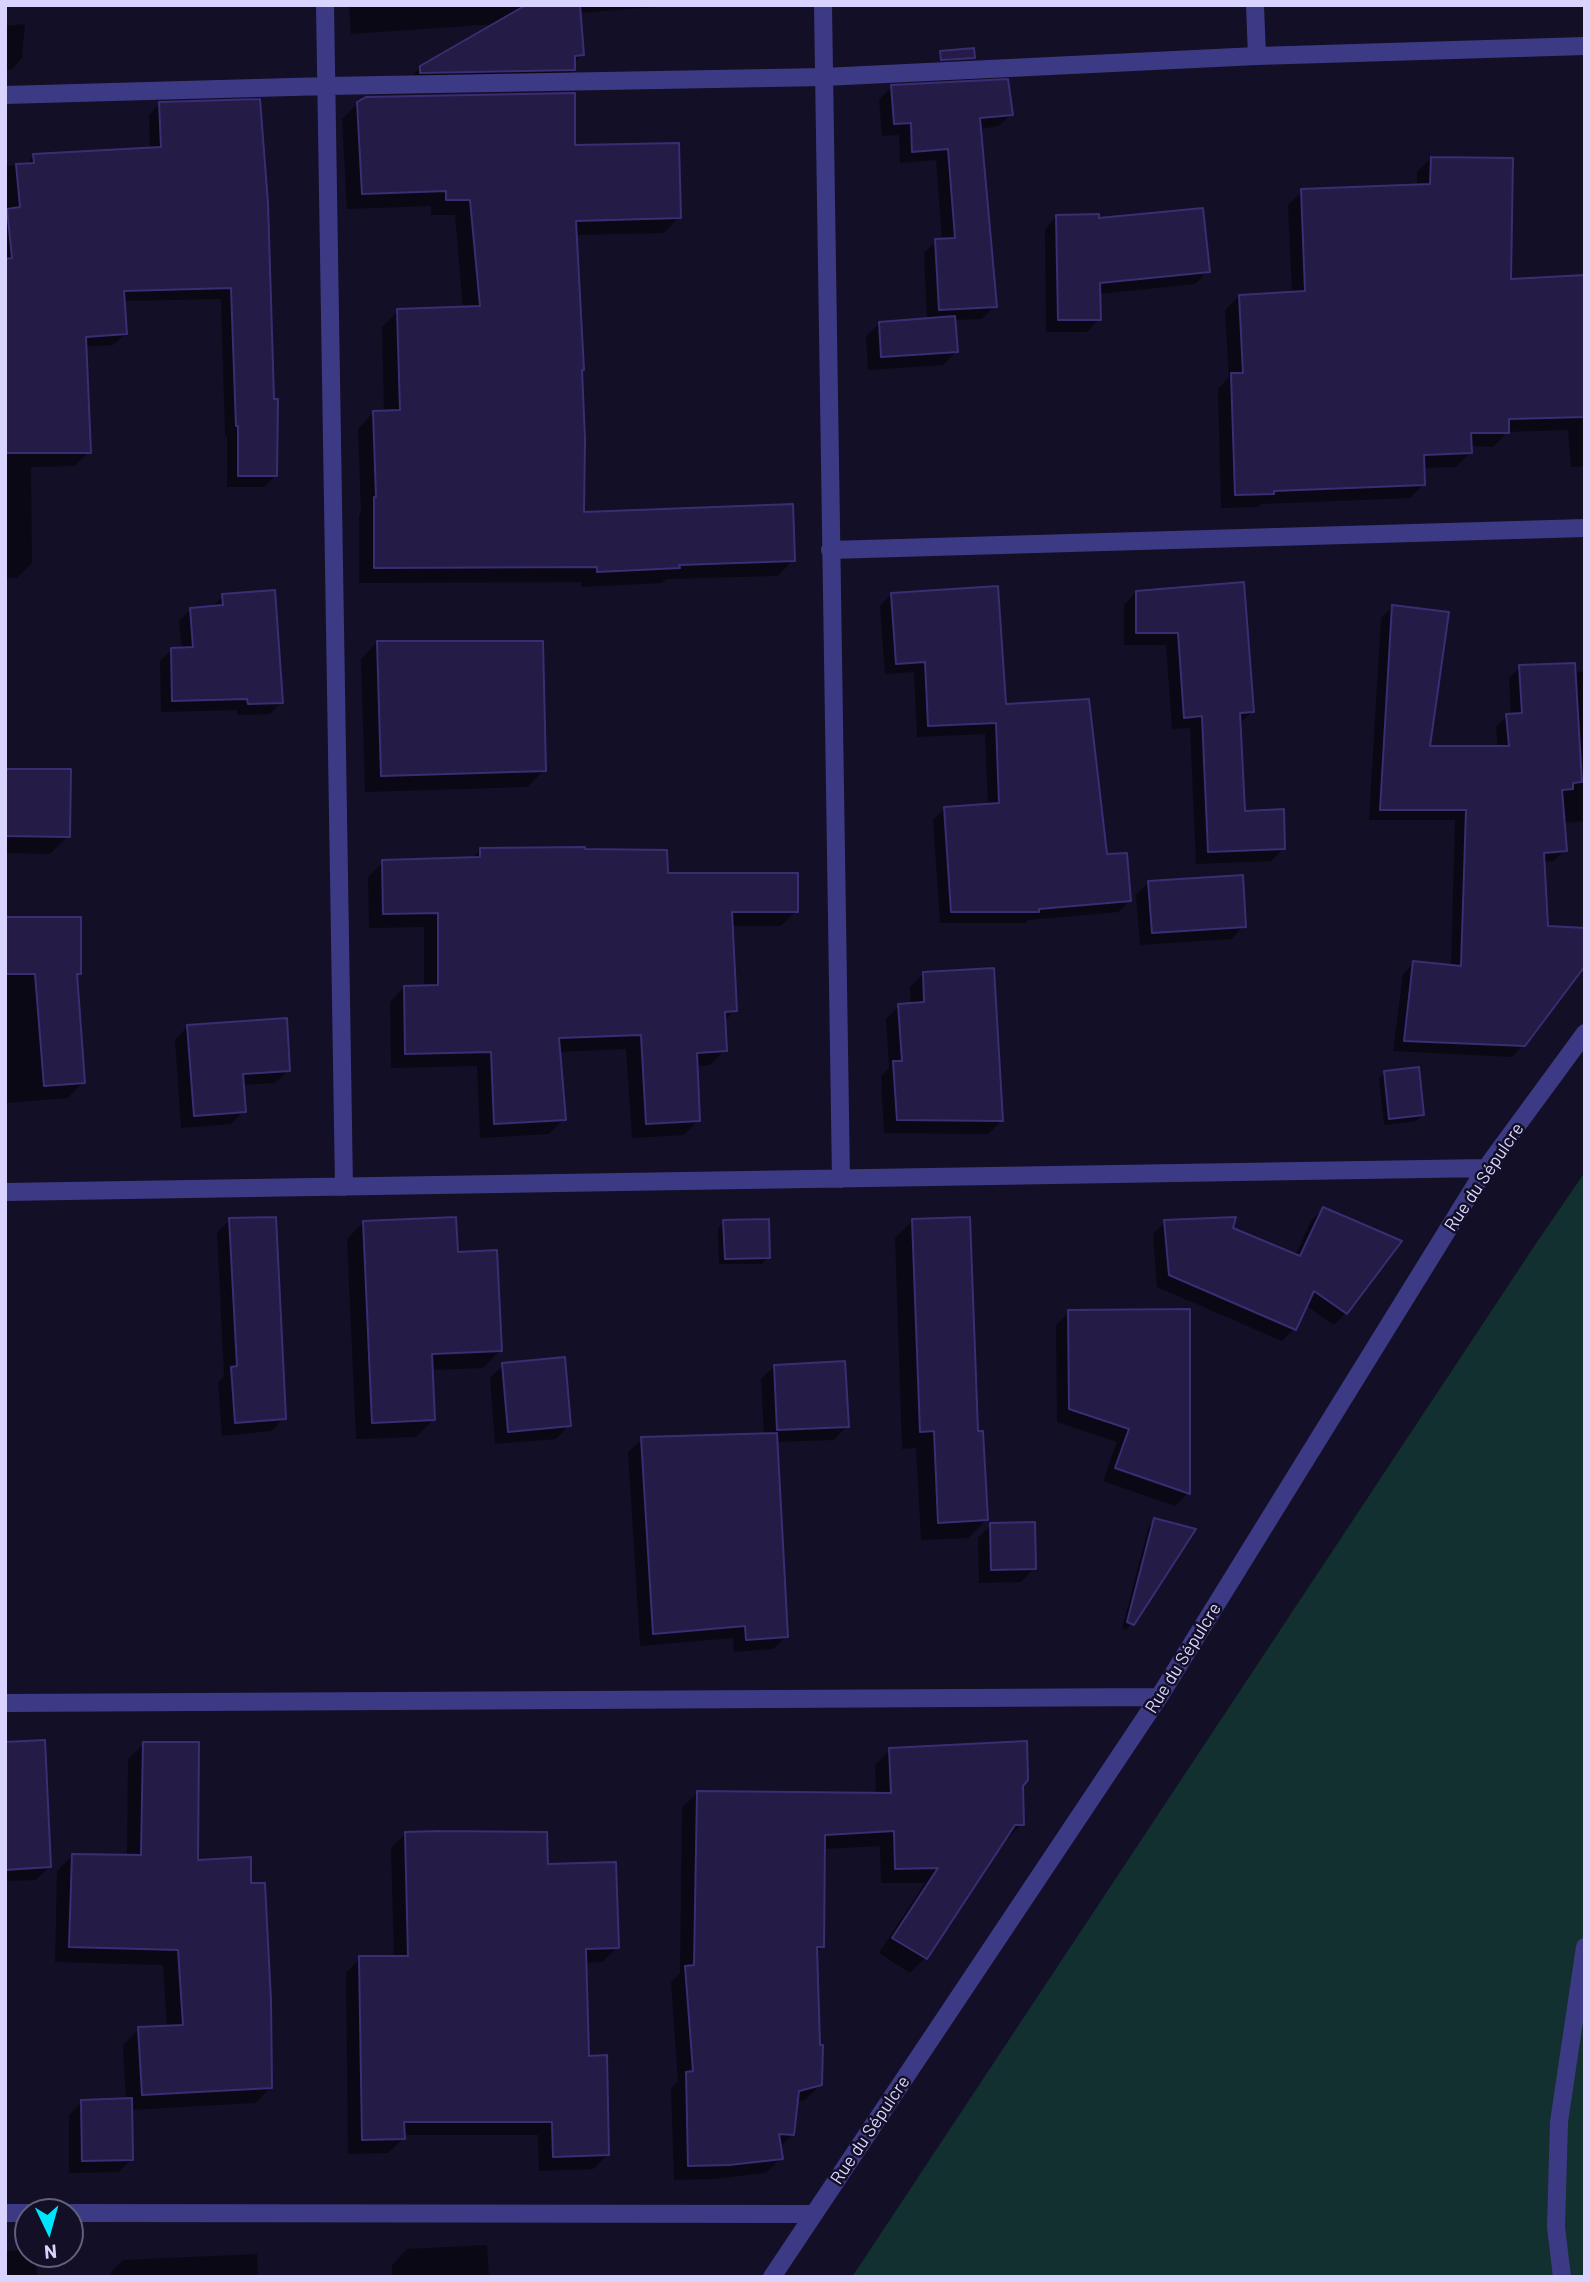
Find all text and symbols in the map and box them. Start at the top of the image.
street label: Rue du Sépulcre [1440,1119,1528,1235]
street label: Rue du Sépulcre [1140,1599,1226,1717]
street label: Rue du Sépulcre [826,2072,914,2188]
north arrow [14,2198,84,2268]
text: N [43,2240,58,2264]

